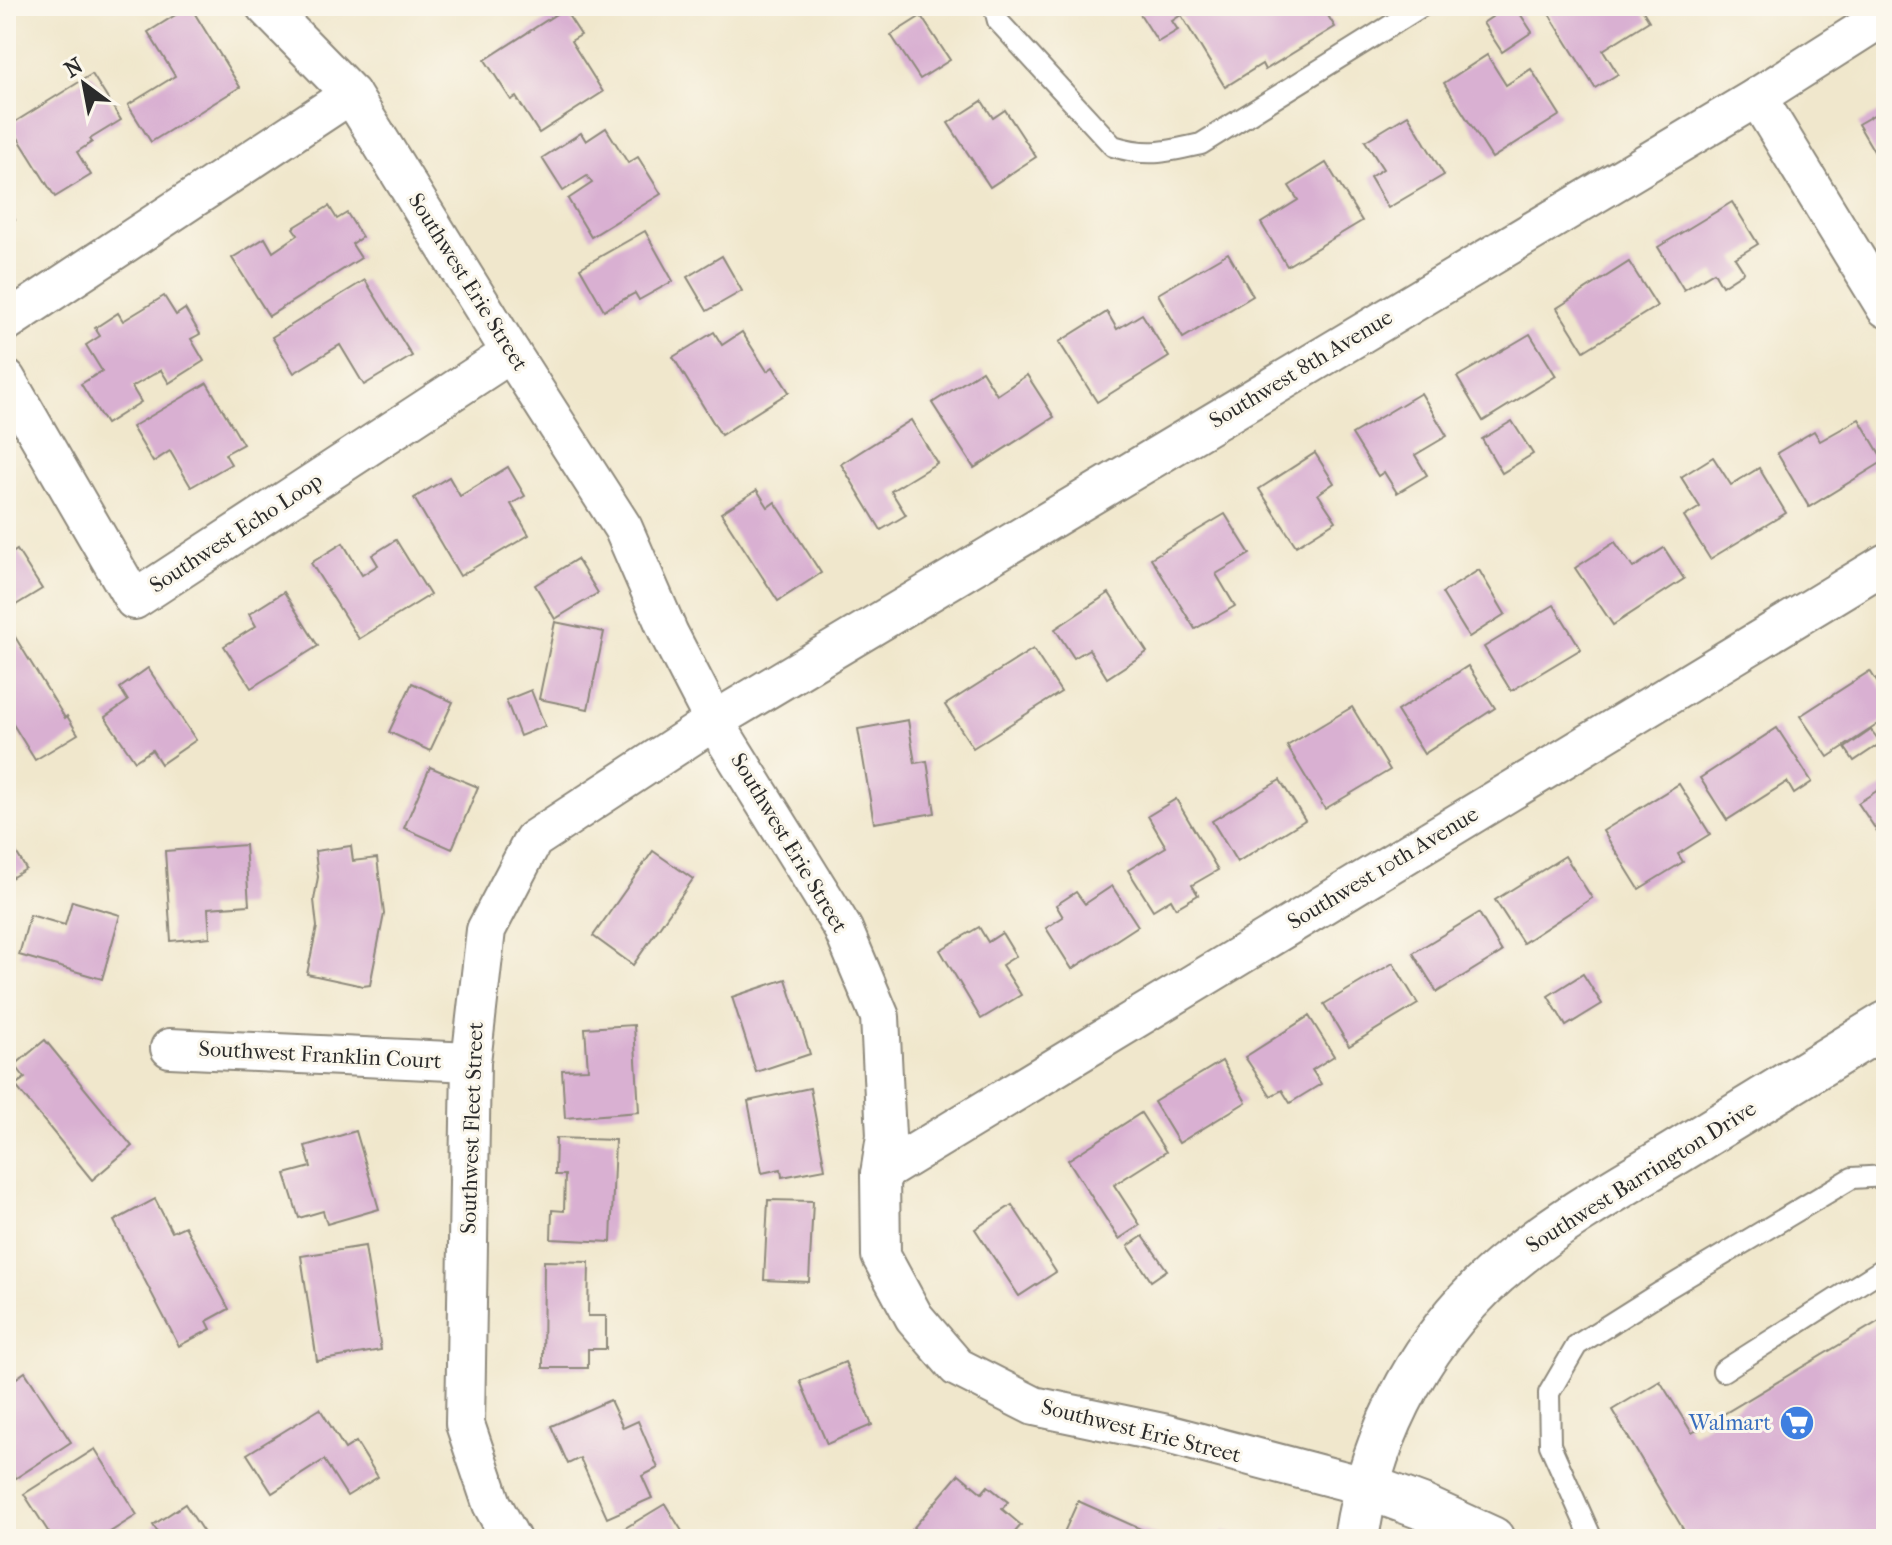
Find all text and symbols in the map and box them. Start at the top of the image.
north arrow [44,44,124,124]
text: N [60,52,88,83]
street label: Southwest Erie Street [403,188,533,376]
street label: Southwest 8th Avenue [1205,304,1397,434]
street label: Southwest Echo Loop [145,467,327,599]
street label: Southwest Erie Street [725,749,853,938]
street label: Southwest 10th Avenue [1283,801,1483,935]
street label: Southwest Fleet Street [455,1021,489,1235]
street label: Southwest Franklin Court [198,1036,442,1074]
street label: Southwest Barrington Drive [1521,1095,1761,1259]
street label: Southwest Erie Street [1039,1394,1244,1468]
supermarket icon: Walmart [1778,1404,1816,1442]
place label: Walmart [1688,1410,1771,1436]

